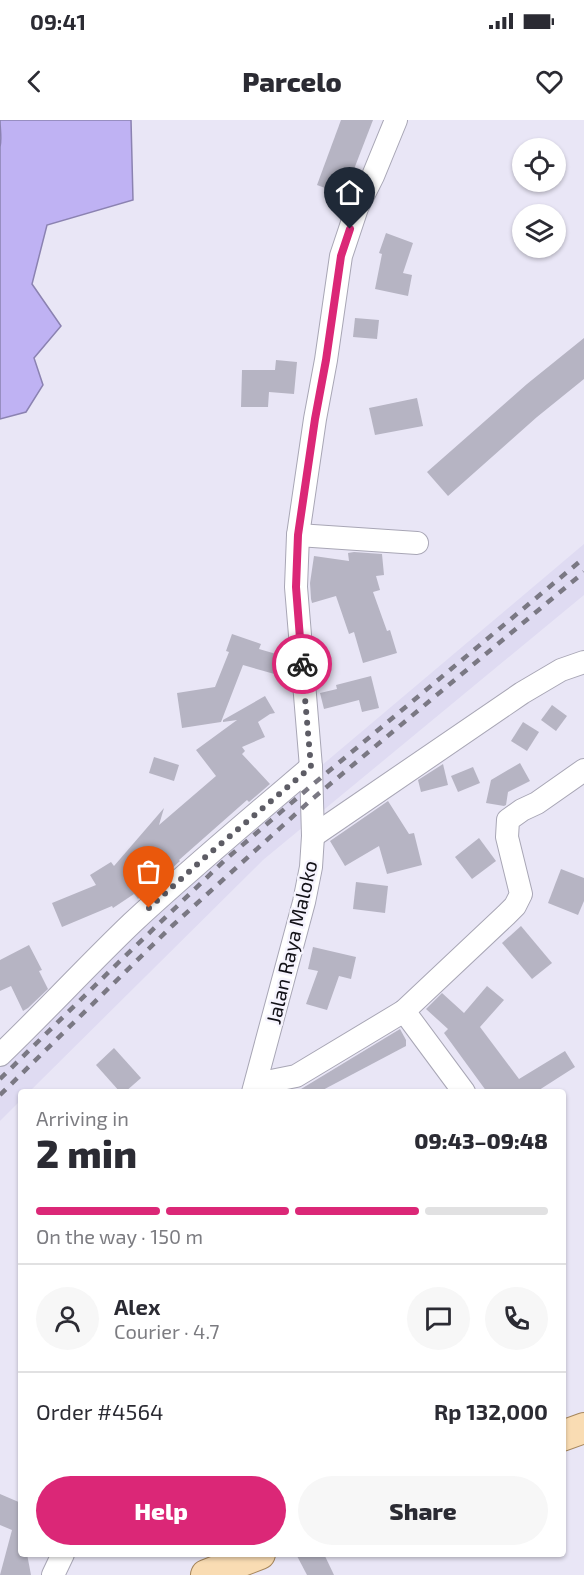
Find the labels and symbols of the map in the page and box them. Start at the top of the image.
pin [324,167,375,229]
courier [272,634,332,694]
pin [123,846,174,908]
street label: Jalan Raya Maloko [261,858,321,1026]

